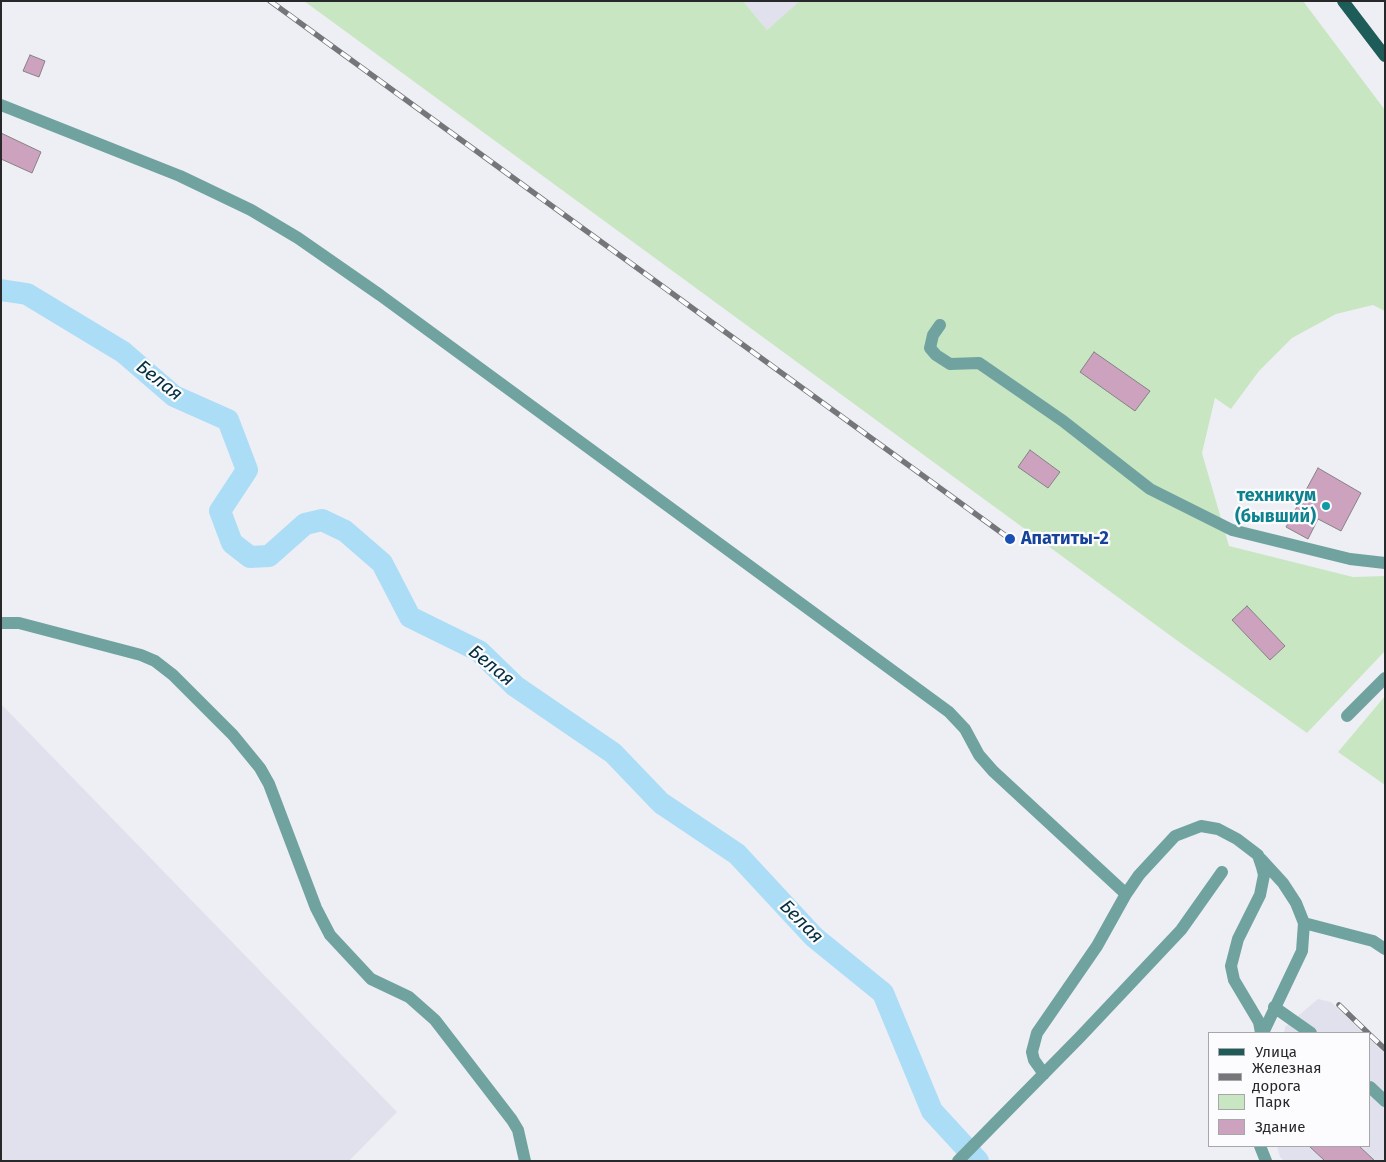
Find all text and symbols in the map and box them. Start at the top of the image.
water label: Белая [131,356,187,406]
place label: техникум (бывший) [1235,485,1316,528]
marker: техникум (бывший) [1320,500,1332,512]
place label: Апатиты-2 [1021,528,1109,550]
marker: Апатиты-2 [1003,532,1017,546]
water label: Белая [463,641,519,691]
water label: Белая [774,895,828,949]
legend [1208,1032,1371,1147]
text: Улица [1255,1043,1297,1061]
text: Железная дорога [1252,1059,1321,1095]
text: Парк [1255,1093,1290,1111]
text: Здание [1255,1118,1305,1136]

